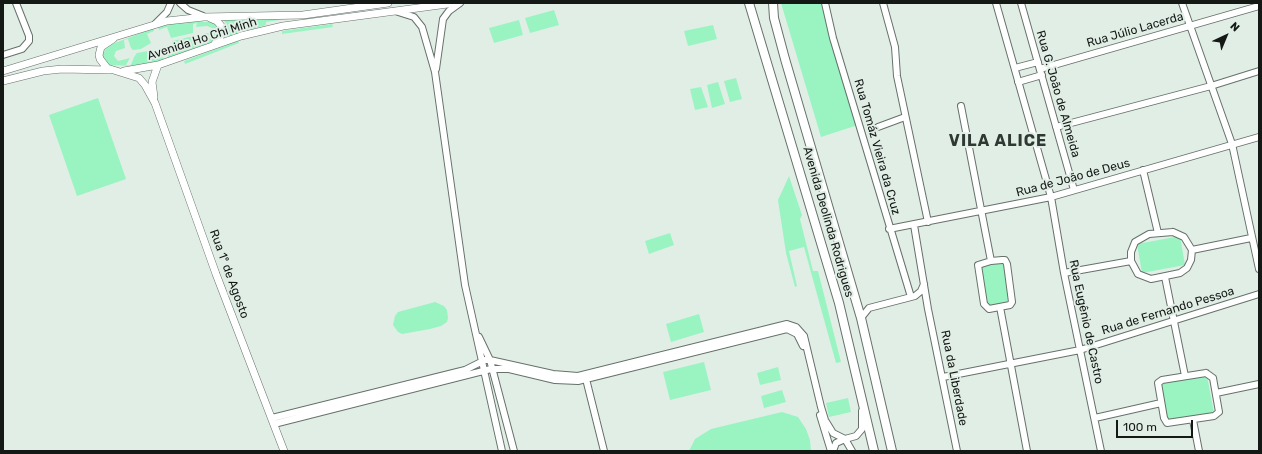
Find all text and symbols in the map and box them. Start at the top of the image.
street label: Rua Júlio Lacerda [1085,9,1185,51]
street label: Avenida Ho Chi Minh [145,15,259,63]
north arrow [1206,16,1246,56]
text: N [1227,20,1242,34]
street label: Rua G. João de Almeida [1033,29,1083,159]
street label: Rua Tomáz Vieira da Cruz [851,77,903,217]
district label: VILA ALICE [949,131,1047,151]
street label: Avenida Deolinda Rodrigues [800,145,856,299]
street label: Rua de João de Deus [1014,156,1132,200]
street label: Rua 1º de Agosto [206,228,252,320]
street label: Rua Eugênio de Castro [1066,259,1106,385]
street label: Rua de Fernando Pessoa [1100,284,1236,338]
street label: Rua da Liberdade [938,329,970,427]
scale bar [1118,412,1195,438]
text: 100 m [1123,420,1157,434]

